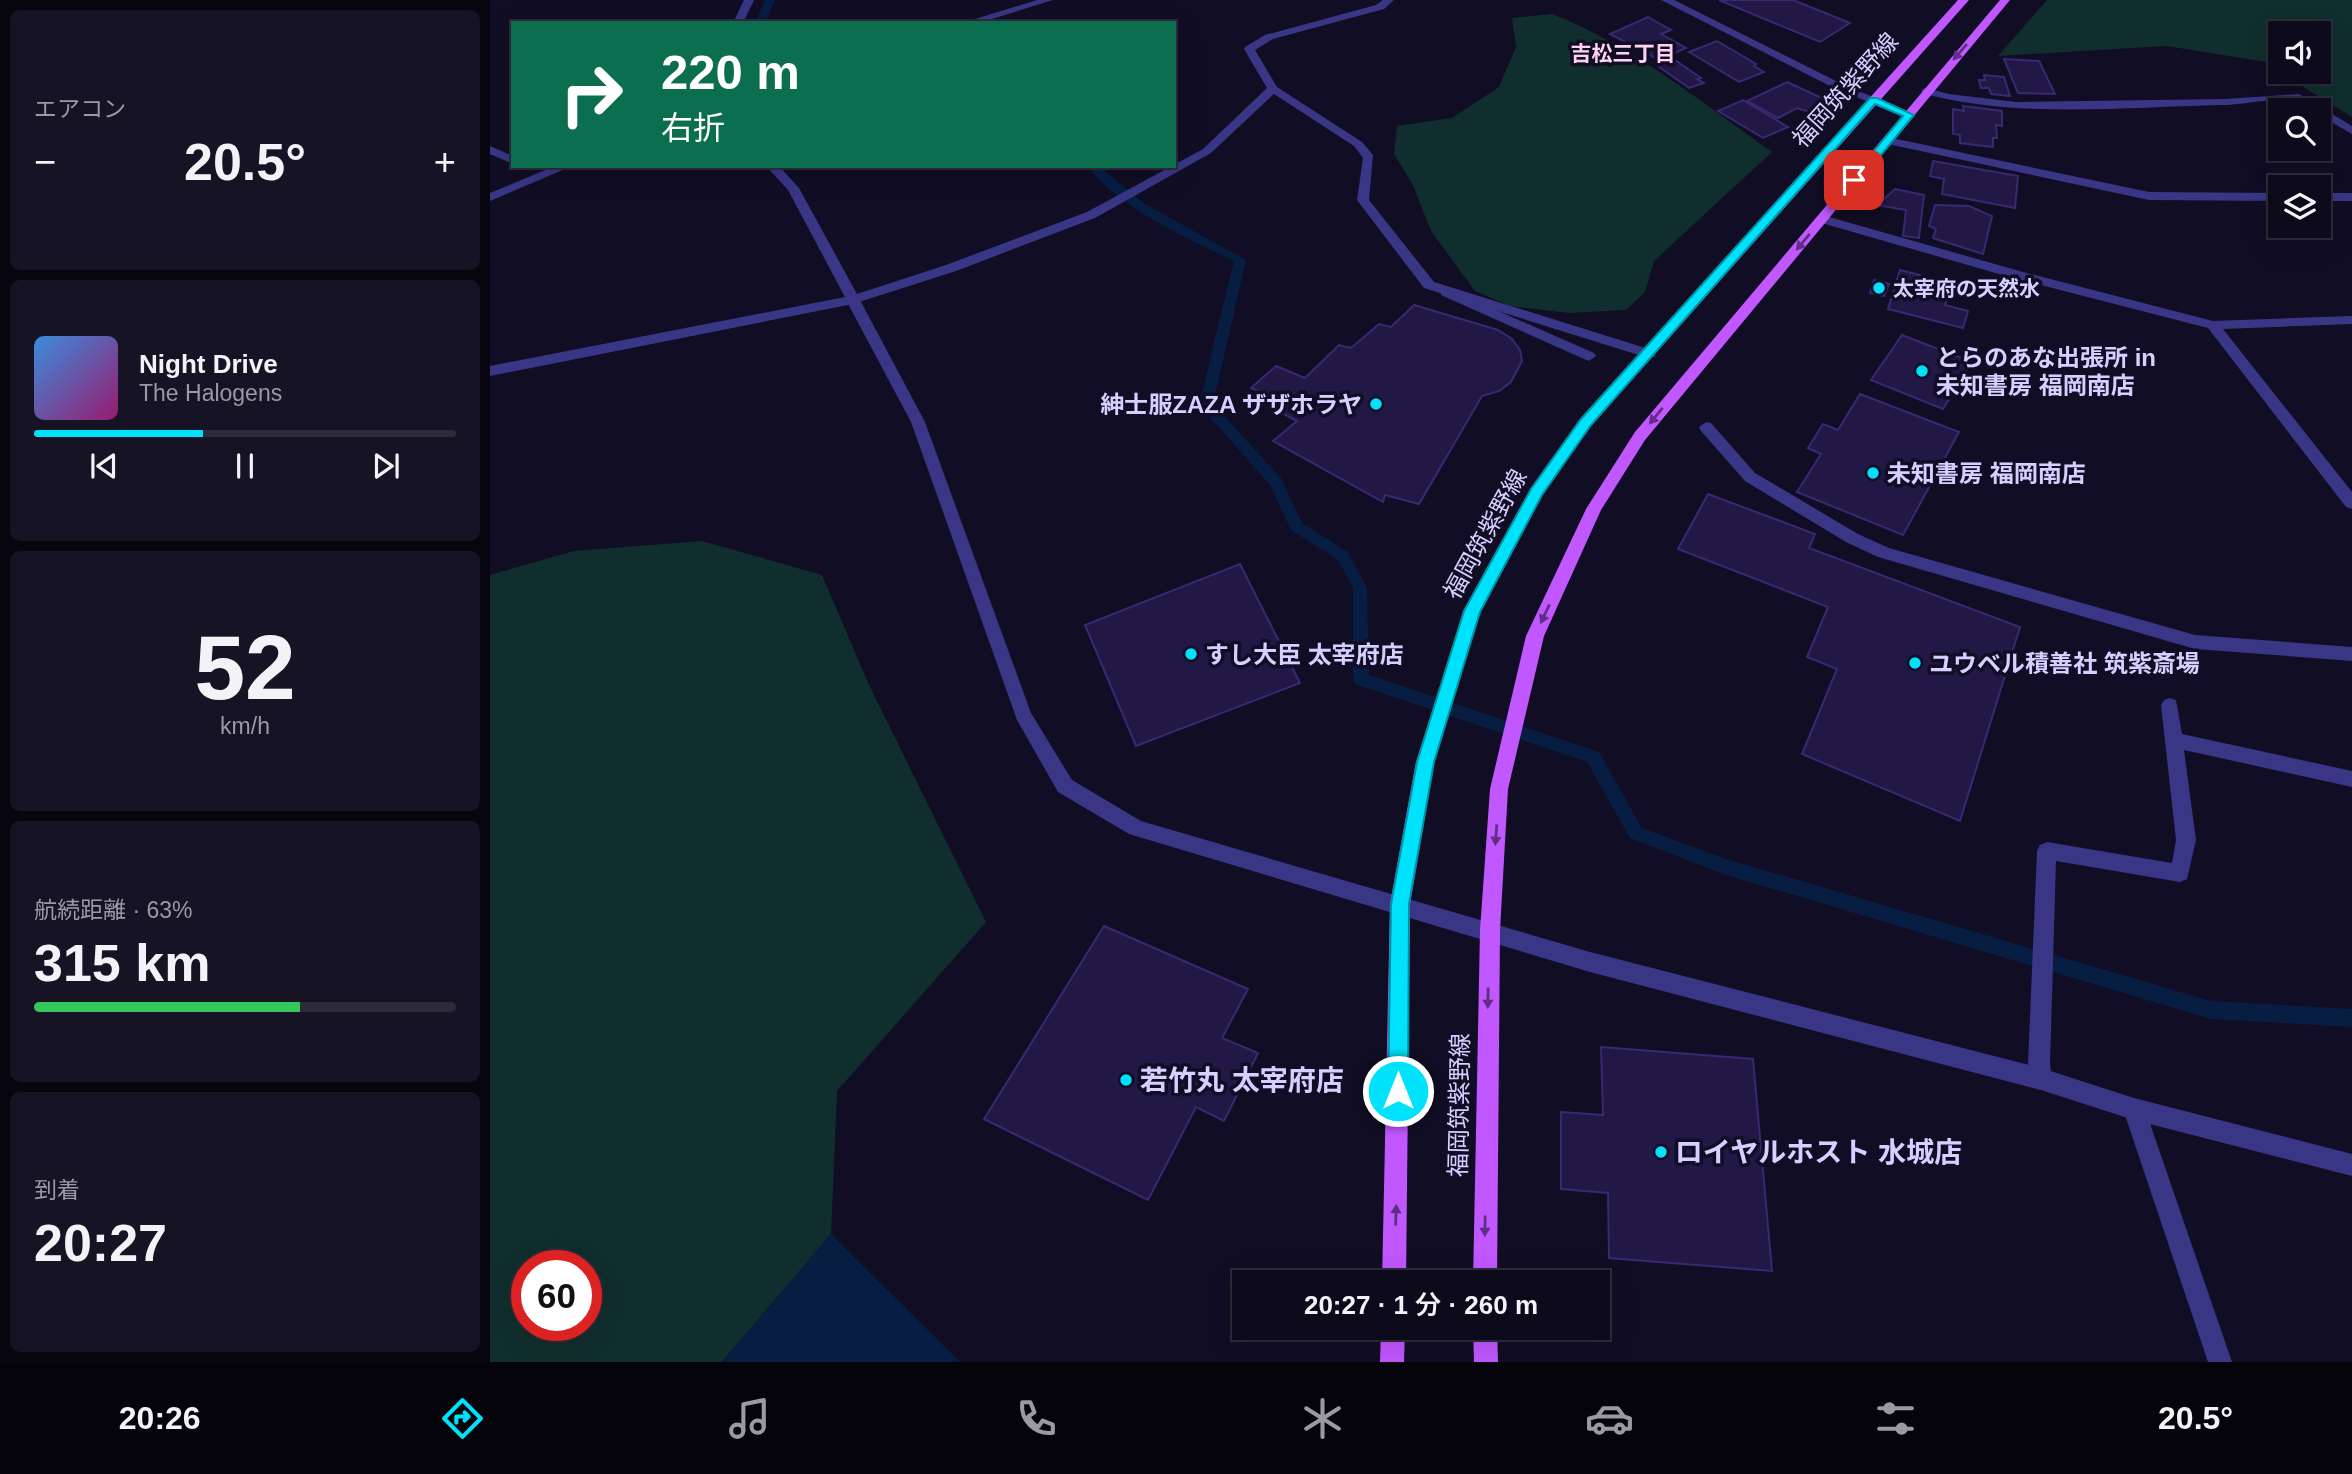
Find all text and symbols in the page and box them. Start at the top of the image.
map controls [2268,21,2331,238]
button: sound [2268,21,2331,84]
street label: 福岡筑紫野線 [1787,27,1903,153]
district label: 吉松三丁目 [1571,42,1676,65]
one-way arrow [1953,43,1968,60]
text: 220 m [661,45,800,99]
icon: right [546,49,637,140]
text: エアコン [34,96,126,122]
button: search [2268,98,2331,161]
text: 右折 [661,110,725,146]
text: 20.5° [184,133,306,191]
text: − [34,141,56,183]
text: + [434,141,456,183]
pin [1824,150,1884,210]
icon: arrive [1835,161,1873,199]
button: layers [2268,175,2331,238]
one-way arrow [1795,233,1810,251]
place label: 太宰府の天然水 [1893,277,2040,300]
marker: 太宰府の天然水 [1871,280,1887,296]
place label: とらのあな出張所 in 未知書房 福岡南店 [1936,344,2156,399]
text: Night Drive [139,349,278,379]
marker: とらのあな出張所 in 未知書房 福岡南店 [1914,363,1930,379]
text: The Halogens [139,380,282,406]
place label: 紳士服ZAZA ザザホラヤ [1100,391,1362,418]
marker: 紳士服ZAZA ザザホラヤ [1368,396,1384,412]
one-way arrow [1649,408,1664,425]
icon: previous [85,447,123,485]
icon: pause [226,447,264,485]
icon: next [367,447,405,485]
place label: 未知書房 福岡南店 [1887,460,2086,487]
street label: 福岡筑紫野線 [1438,464,1532,604]
marker: 未知書房 福岡南店 [1865,465,1881,481]
one-way arrow [1539,604,1551,624]
text: 52 [194,617,296,718]
place label: すし大臣 太宰府店 [1205,641,1404,668]
marker: すし大臣 太宰府店 [1183,646,1199,662]
place label: ユウベル積善社 筑紫斎場 [1929,650,2200,677]
marker: ユウベル積善社 筑紫斎場 [1907,655,1923,671]
text: km/h [220,713,270,739]
one-way arrow [1490,824,1501,846]
text: 航続距離 · 63% [34,897,192,923]
text: 315 km [34,934,210,992]
one-way arrow [1483,987,1494,1009]
street label: 福岡筑紫野線 [1444,1033,1474,1177]
position arrow [1361,1054,1435,1128]
place label: 若竹丸 太宰府店 [1140,1065,1344,1096]
marker: 若竹丸 太宰府店 [1118,1072,1134,1088]
place label: ロイヤルホスト 水城店 [1675,1137,1962,1168]
marker: ロイヤルホスト 水城店 [1653,1144,1669,1160]
text: 到着 [34,1177,80,1203]
one-way arrow [1390,1203,1402,1225]
text: 20:27 [34,1214,167,1272]
one-way arrow [1479,1215,1490,1237]
speed limit sign: 60 [511,1250,602,1341]
text: 20:27 · 1 分 · 260 m [1304,1290,1538,1320]
icon: directions [438,1394,487,1443]
icon: music [725,1394,774,1443]
icon: phone [1012,1394,1061,1443]
icon: climate [1298,1394,1347,1443]
icon: car [1585,1394,1634,1443]
icon: filters [1871,1394,1920,1443]
text: 20:26 [119,1400,201,1436]
text: 20.5° [2158,1400,2233,1436]

